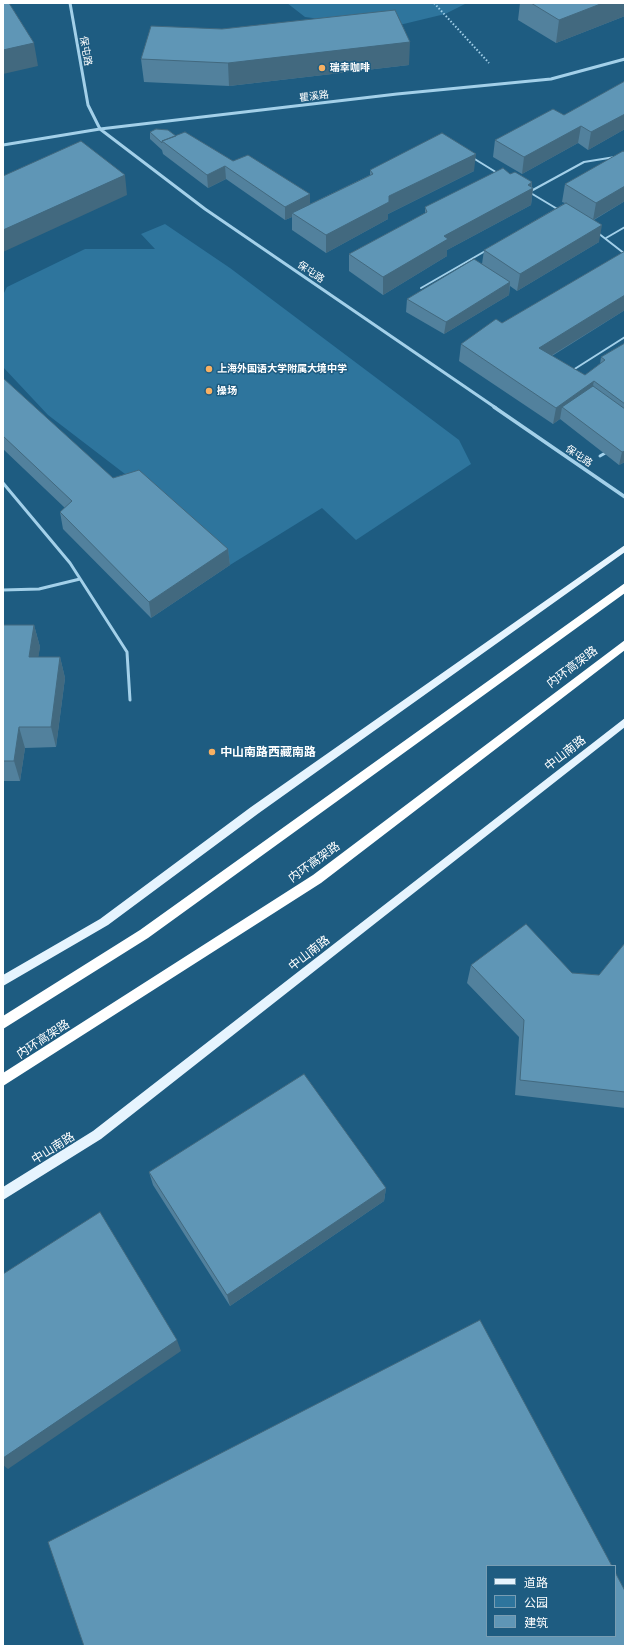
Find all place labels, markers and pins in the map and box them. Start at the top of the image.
place label: 瑞幸咖啡 [330,62,370,74]
marker: 瑞幸咖啡 [317,63,327,73]
place label: 上海外国语大学附属大境中学 [217,363,347,375]
marker: 上海外国语大学附属大境中学 [204,364,214,374]
place label: 操场 [217,385,237,397]
marker: 操场 [204,386,214,396]
place label: 中山南路西藏南路 [220,745,316,759]
marker: 中山南路西藏南路 [207,747,217,757]

